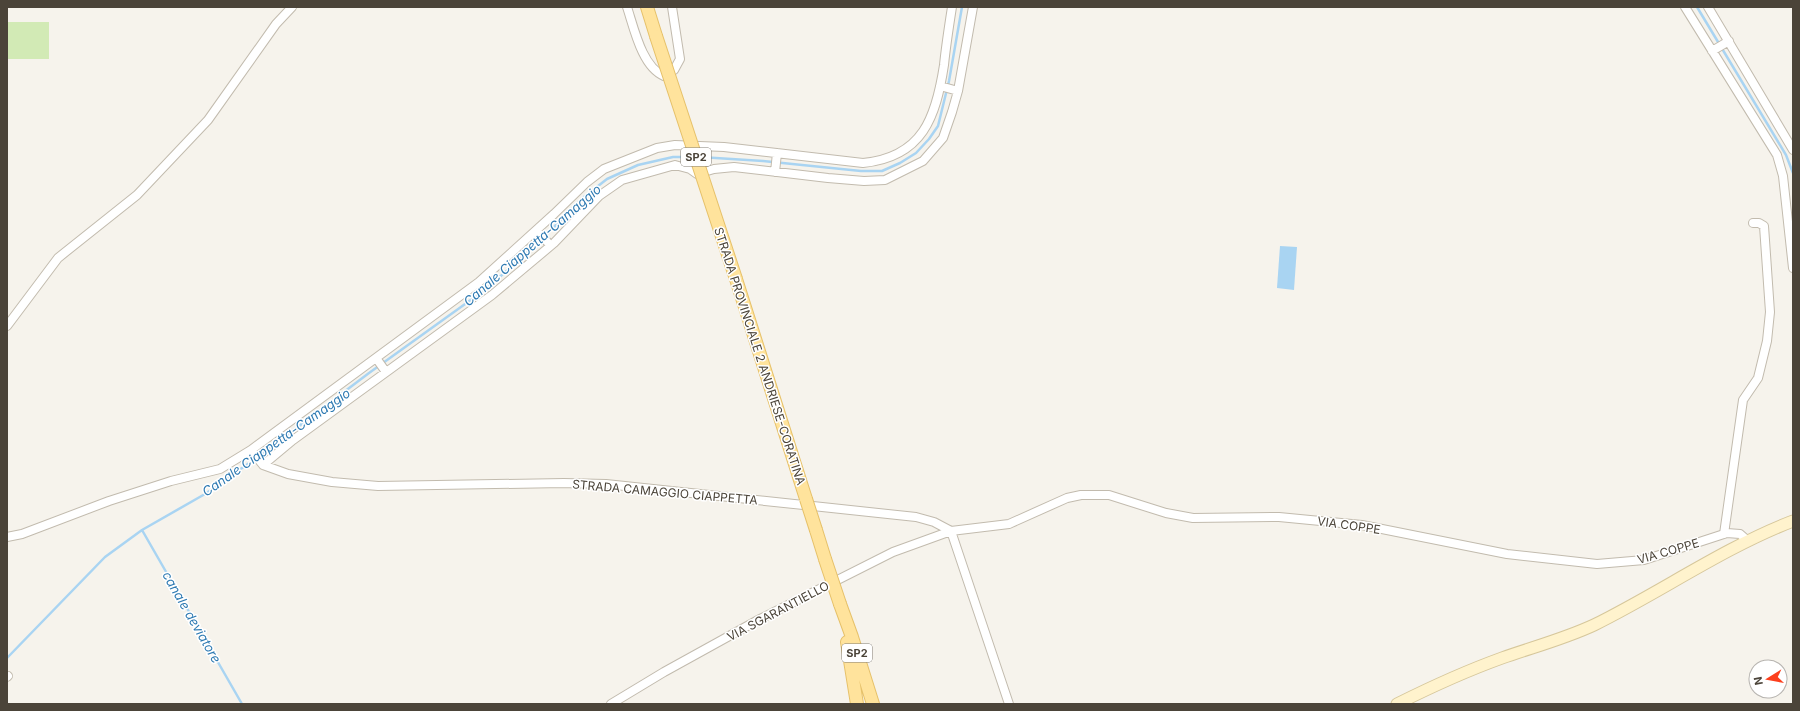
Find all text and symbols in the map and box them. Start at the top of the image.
road number: SP2 [681,148,711,166]
water label: Canale Ciappetta-Camaggio [460,181,604,309]
street label: STRADA PROVINCIALE 2 ANDRIESE-CORATINA [711,225,809,487]
water label: Canale Ciappetta-Camaggio [199,384,353,499]
street label: STRADA CAMAGGIO CIAPPETTA [572,476,758,508]
street label: VIA COPPE [1316,513,1382,537]
street label: VIA COPPE [1635,535,1701,567]
water label: canale deviatore [159,568,225,666]
street label: VIA SGARANTIELLO [724,578,832,644]
road number: SP2 [842,644,872,662]
north arrow [1748,659,1788,699]
text: N [1751,675,1766,686]

